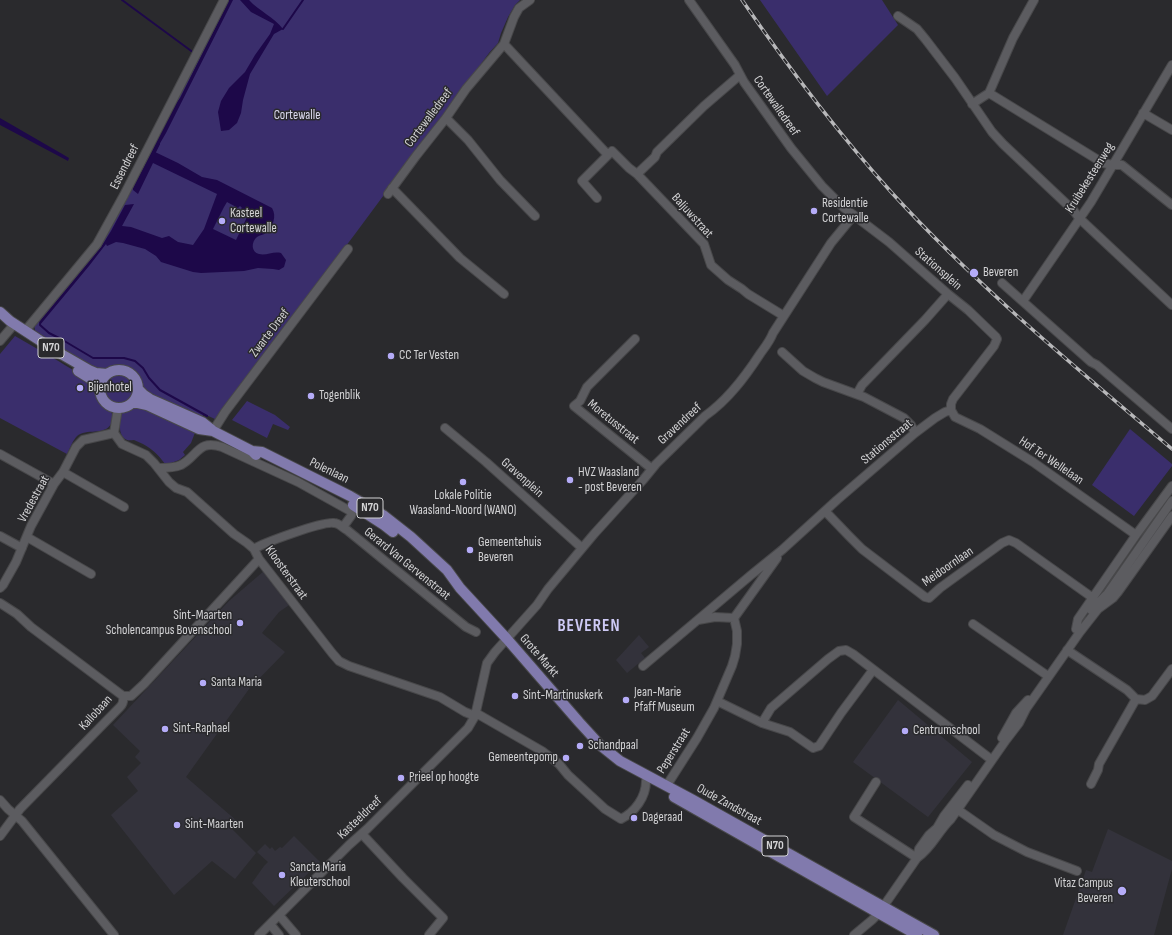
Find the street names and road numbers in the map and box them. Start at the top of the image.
street label: Cortewalledreef [750,73,802,139]
street label: Cortewalledreef [402,85,456,151]
street label: Kruibekesteenweg [1062,140,1118,216]
street label: Essendreef [107,142,143,192]
street label: Baljuwstraat [668,190,716,242]
street label: Stationsplein [911,244,965,294]
street label: Zwarte Dreef [247,306,293,360]
road number: N70 [38,338,64,358]
street label: Moretusstraat [584,396,642,448]
street label: Gravendreef [655,400,705,448]
street label: Stationsstraat [858,416,916,468]
street label: Hof Ter Wellelaan [1016,434,1086,488]
street label: Polenlaan [307,455,351,487]
street label: Gravenplein [498,455,546,501]
street label: Vredestraat [15,473,53,525]
road number: N70 [357,498,383,518]
street label: Gerard Van Gervenstraat [361,524,453,604]
street label: Kloosterstraat [261,543,311,603]
street label: Meidoornlaan [919,544,977,590]
street label: Grote Markt [516,631,562,681]
street label: Kallobaan [76,692,116,734]
street label: Peperstraat [654,725,694,777]
street label: Oude Zandstraat [694,781,764,829]
street label: Kasteeldreef [335,793,385,843]
road number: N70 [762,836,788,856]

